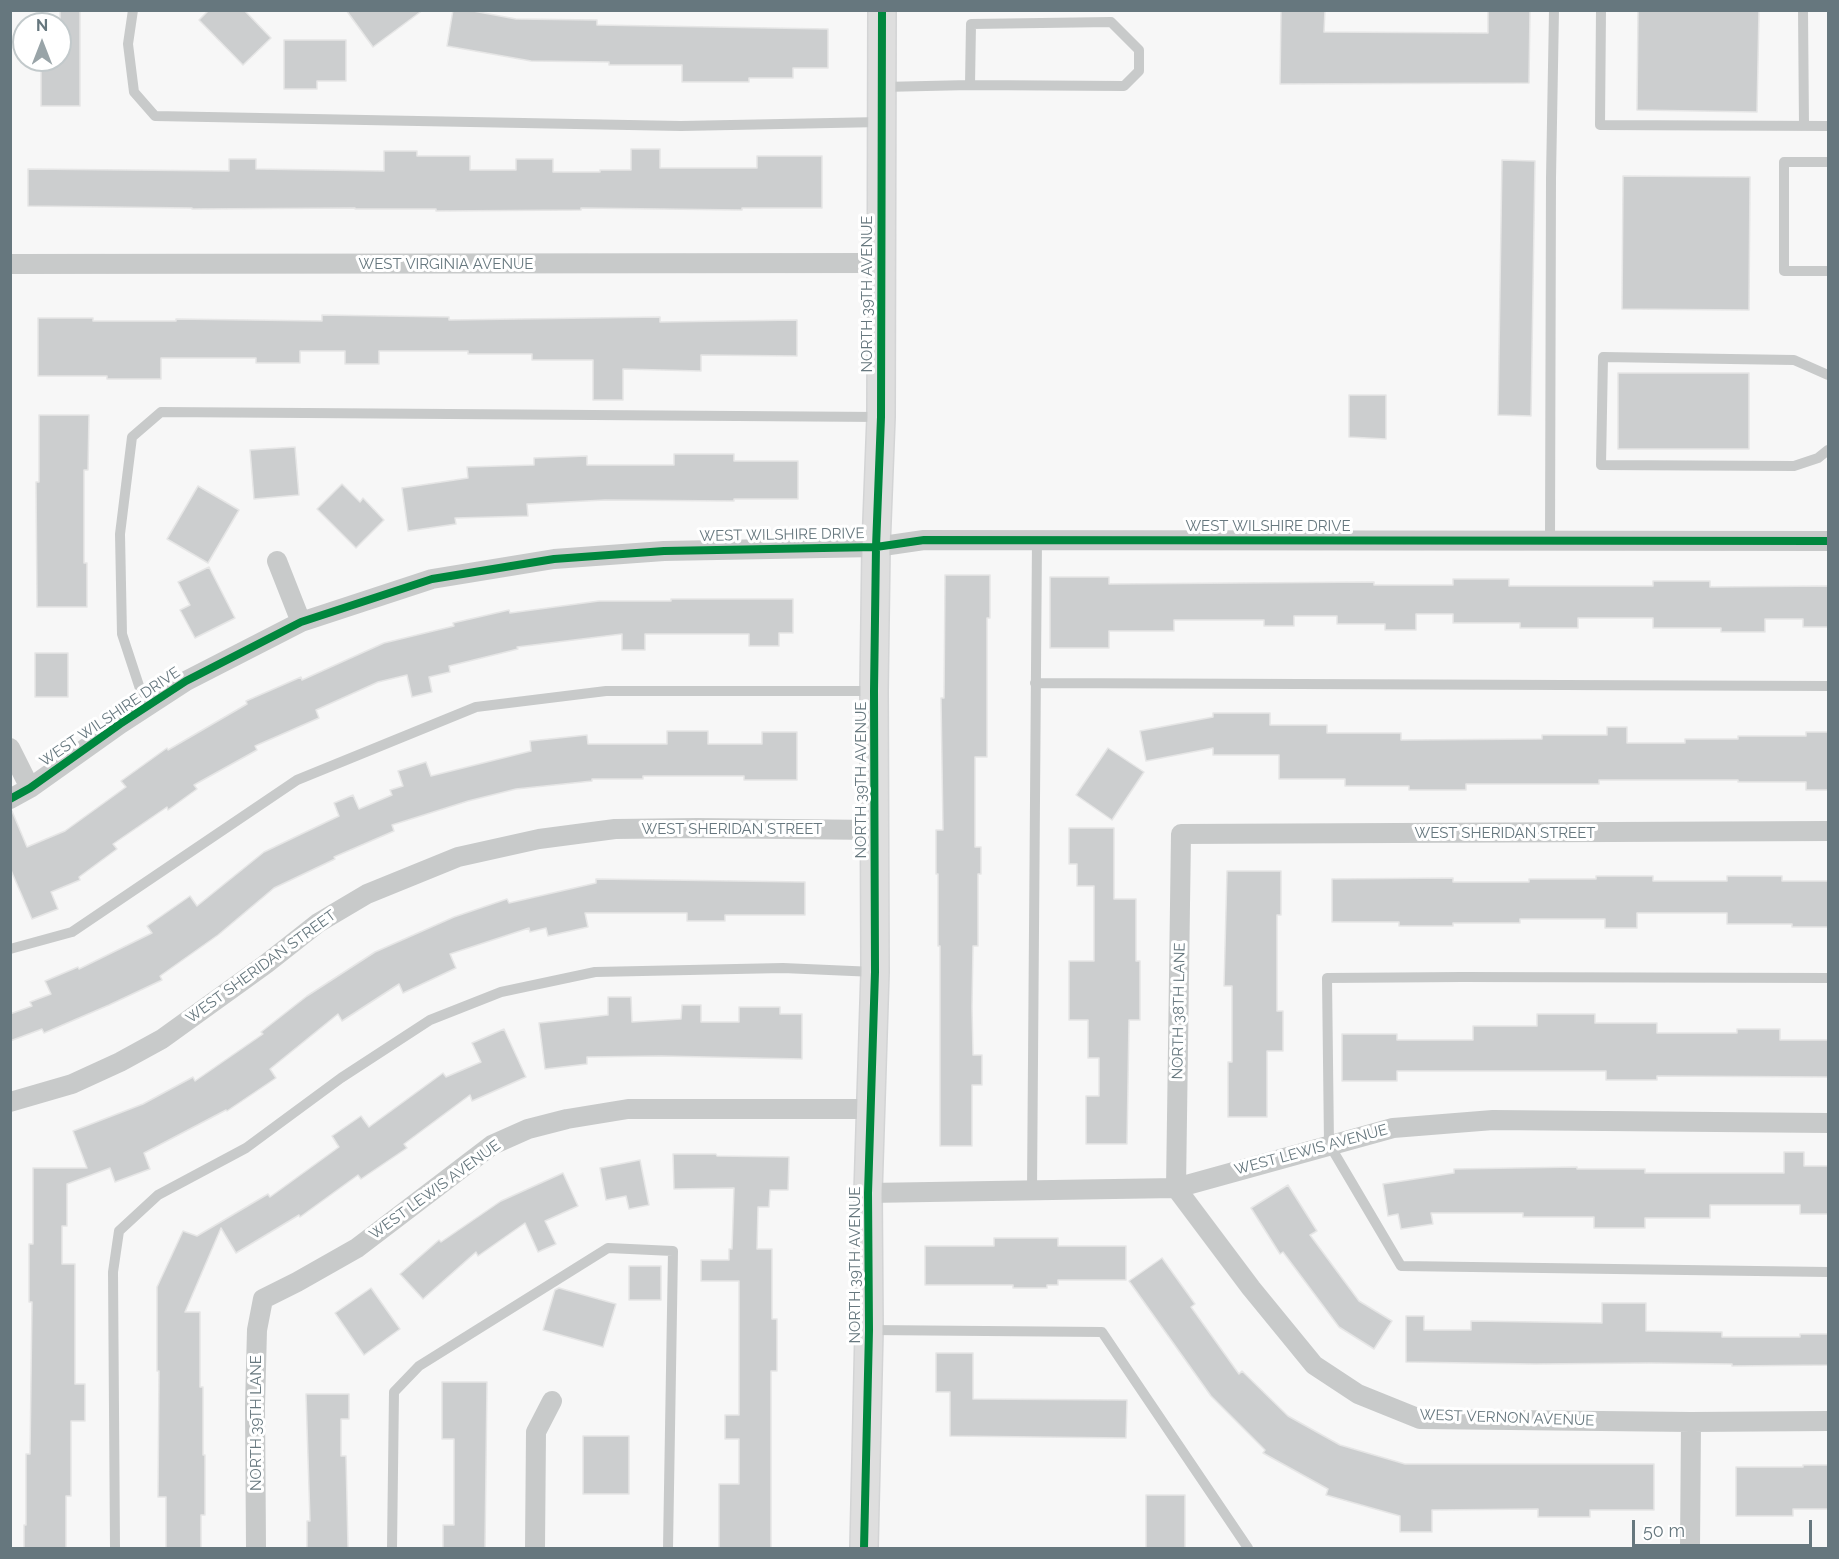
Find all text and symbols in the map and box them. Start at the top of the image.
north arrow [12,12,72,72]
text: N [36,16,48,35]
street label: NORTH 39TH AVENUE [858,216,876,372]
street label: WEST VIRGINIA AVENUE [359,255,533,273]
street label: WEST WILSHIRE DRIVE [1185,517,1351,535]
street label: WEST WILSHIRE DRIVE [699,525,865,545]
street label: WEST WILSHIRE DRIVE [36,663,184,771]
street label: NORTH 39TH AVENUE [852,702,870,858]
street label: WEST SHERIDAN STREET [642,820,822,838]
street label: WEST SHERIDAN STREET [1415,824,1595,842]
street label: WEST SHERIDAN STREET [183,907,339,1027]
street label: NORTH 38TH LANE [1169,942,1189,1080]
street label: WEST LEWIS AVENUE [1233,1121,1389,1179]
street label: WEST LEWIS AVENUE [366,1136,504,1244]
street label: NORTH 39TH AVENUE [846,1187,864,1343]
street label: NORTH 39TH LANE [247,1355,265,1491]
street label: WEST VERNON AVENUE [1419,1406,1595,1430]
scale bar [1635,1508,1815,1546]
text: 50 m [1643,1520,1685,1541]

